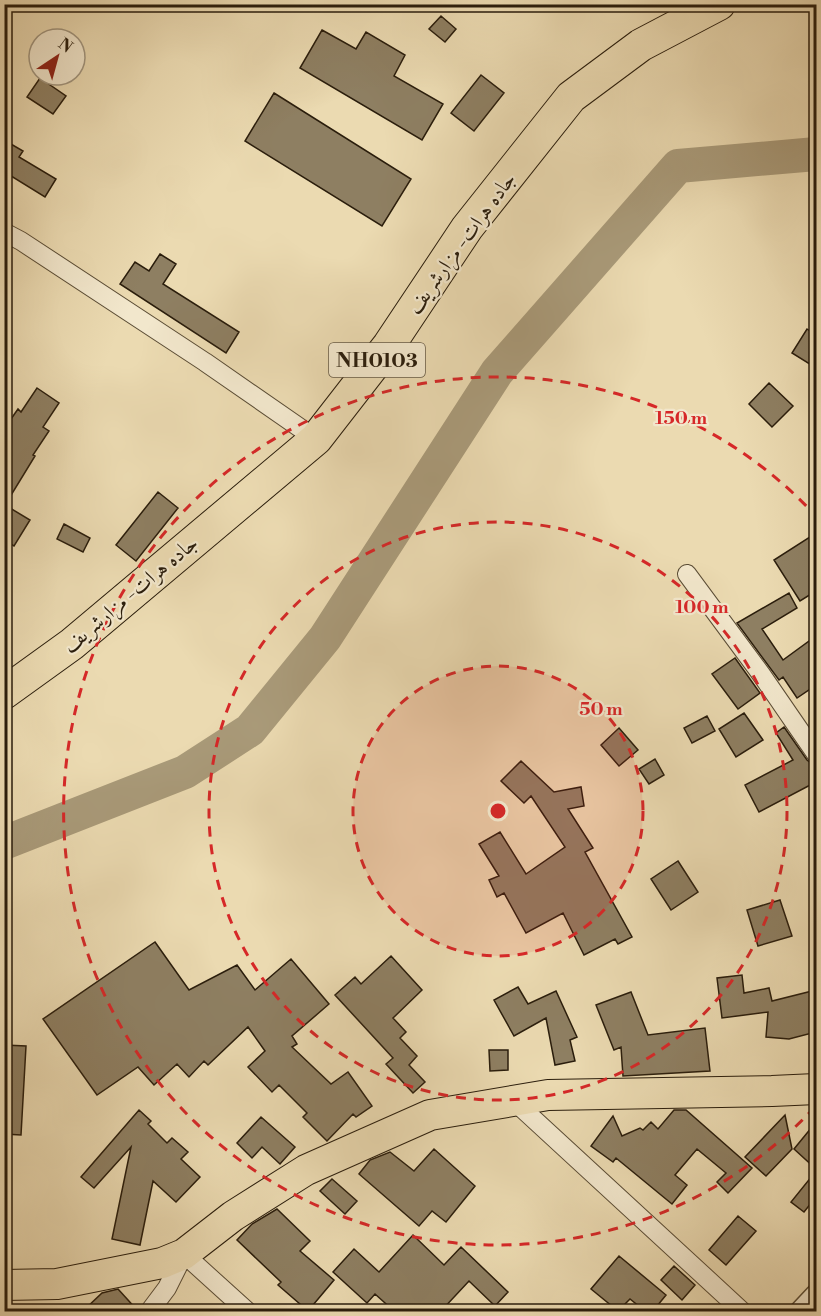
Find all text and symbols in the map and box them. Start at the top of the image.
north arrow [27,27,87,87]
text: N [54,34,77,58]
street label: جاده هرات- مزارشریف [402,168,523,320]
road number: NH0103 [329,343,425,377]
text: 150 m [655,407,708,430]
street label: جاده هرات- مزارشریف [58,530,204,660]
text: 100 m [675,596,729,619]
text: 50 m [579,698,623,721]
centre of rings [488,801,508,821]

